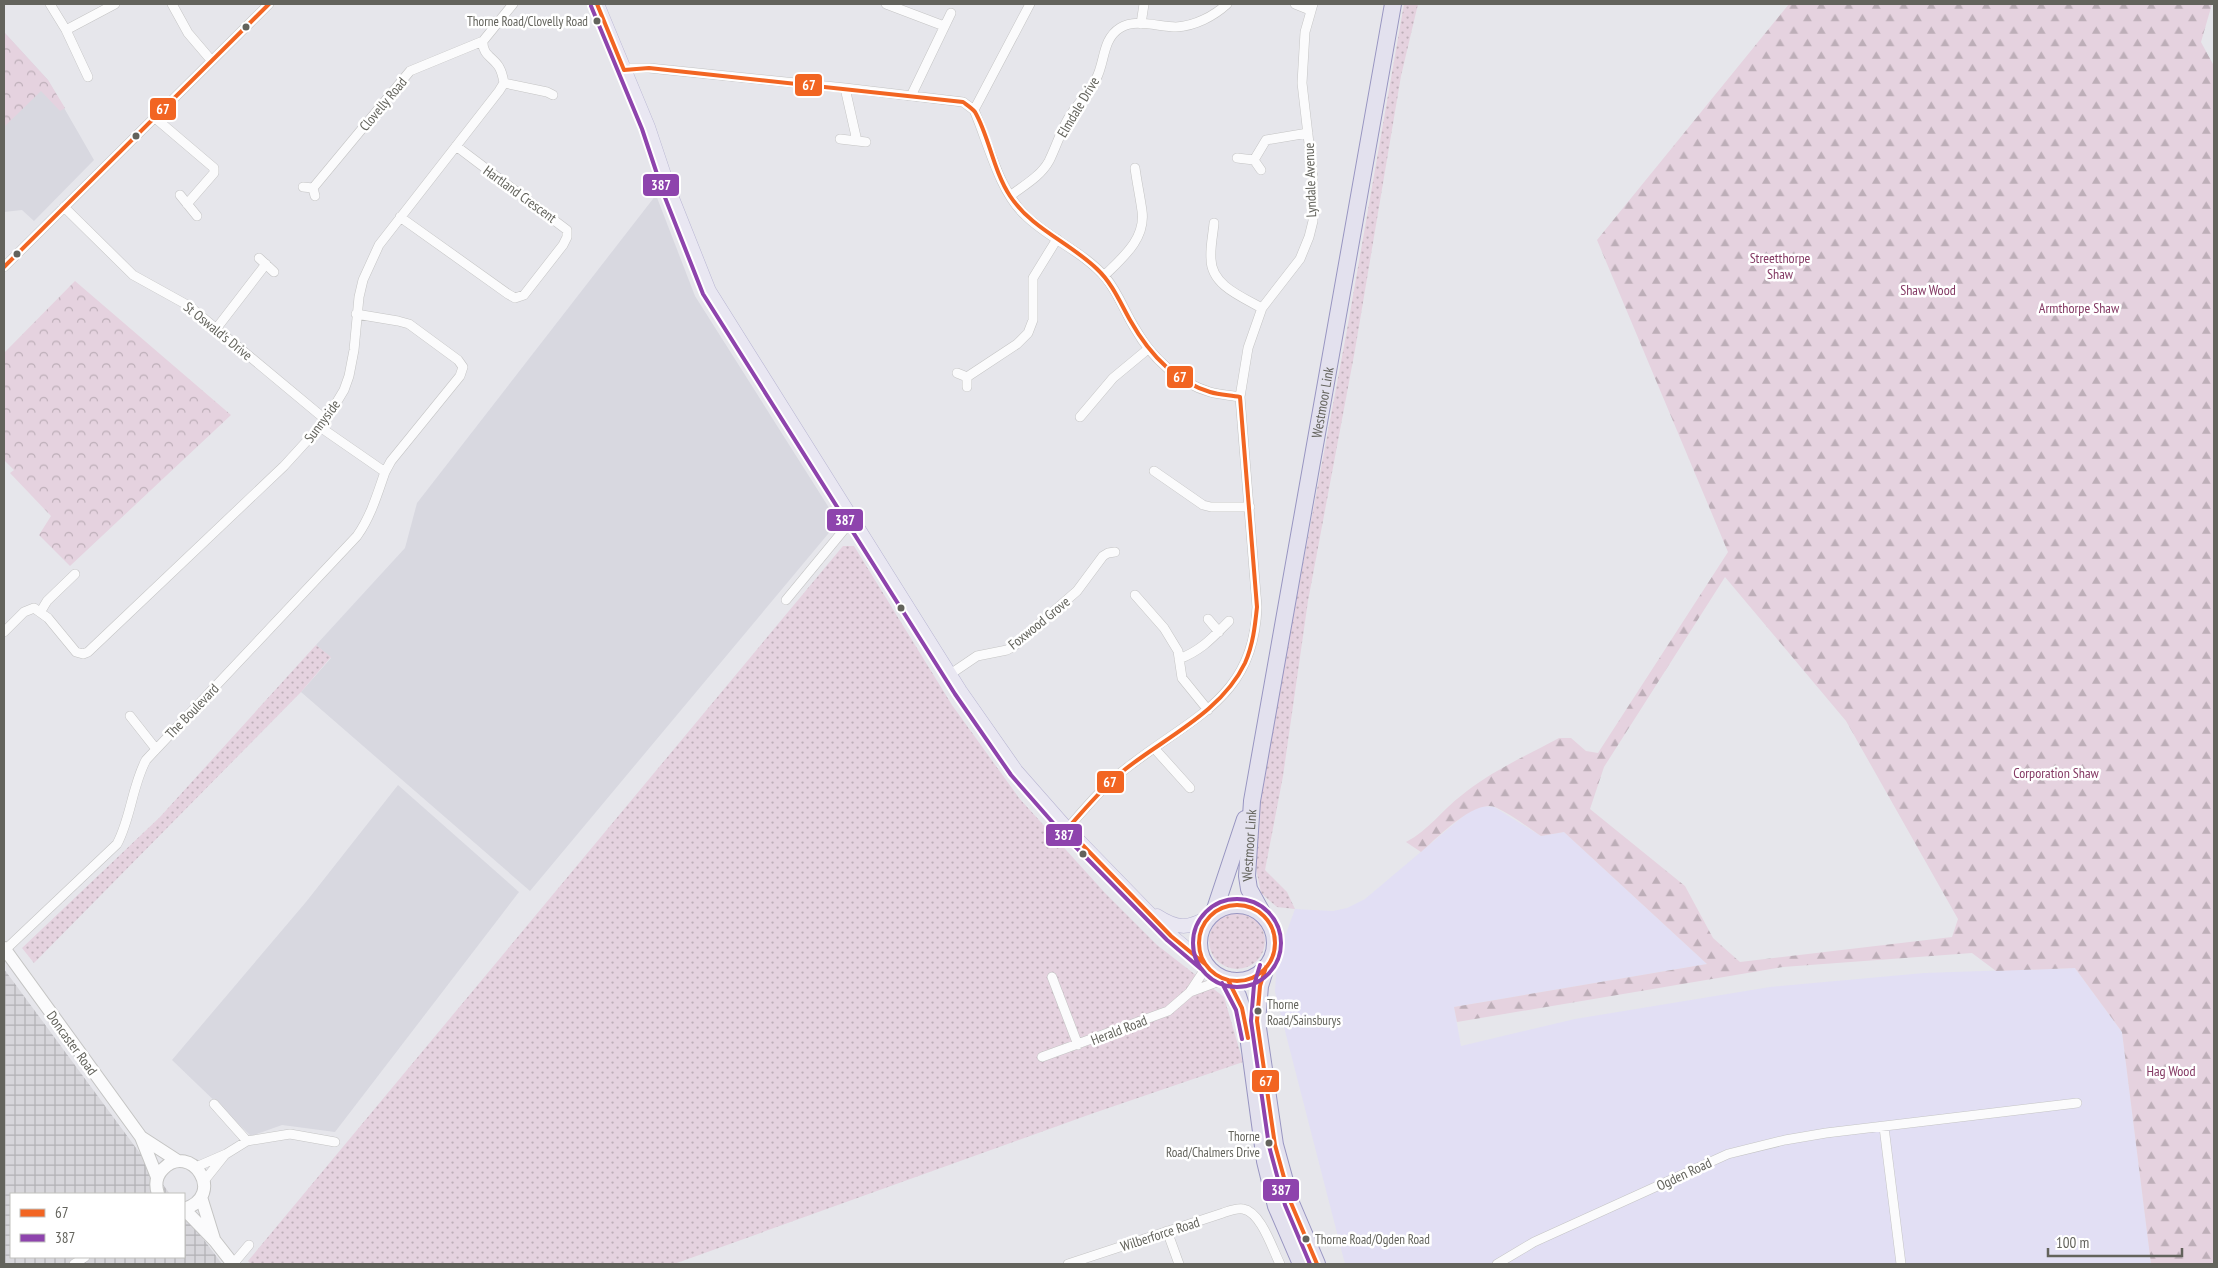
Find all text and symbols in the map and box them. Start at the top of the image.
place label: Thorne Road/Clovelly Road [467,13,588,30]
marker: Thorne Road/Clovelly Road [592,16,602,26]
unlabelled marker [241,22,251,32]
street label: Clovelly Road [355,73,411,135]
line badge: 67 [794,73,823,97]
street label: Elmdale Drive [1053,73,1103,141]
text: 67 [802,76,816,94]
line badge: 67 [149,97,177,121]
text: 67 [156,100,170,118]
unlabelled marker [131,131,141,141]
street label: Lyndale Avenue [1300,142,1320,218]
street label: Hartland Crescent [480,161,560,227]
line badge: 387 [642,173,680,197]
text: 387 [651,176,671,194]
unlabelled marker [12,249,22,259]
park label: Streetthorpe Shaw [1750,249,1811,283]
park label: Shaw Wood [1900,281,1956,299]
street label: St Oswald's Drive [180,298,256,364]
park label: Armthorpe Shaw [2039,299,2120,317]
line badge: 67 [1166,365,1194,389]
street label: Westmoor Link [1307,365,1338,439]
text: 67 [1173,368,1187,386]
street label: Sunnyside [300,396,344,446]
line badge: 387 [826,508,864,532]
text: 387 [835,511,855,529]
street label: Foxwood Grove [1004,592,1074,653]
unlabelled marker [896,603,906,613]
street label: The Boulevard [161,680,223,742]
park label: Corporation Shaw [2013,764,2100,782]
line badge: 67 [1096,770,1125,794]
text: 67 [1103,773,1117,791]
street label: Westmoor Link [1237,808,1260,882]
line badge: 387 [1045,823,1083,847]
text: 387 [1054,826,1074,844]
unlabelled marker [1078,849,1088,859]
place label: Thorne Road/Sainsburys [1267,996,1341,1029]
marker: Thorne Road/Sainsburys [1253,1006,1263,1016]
street label: Doncaster Road [43,1007,101,1079]
street label: Herald Road [1088,1011,1150,1049]
park label: Hag Wood [2147,1062,2195,1080]
line badge: 67 [1251,1069,1280,1093]
text: 67 [1259,1072,1273,1090]
place label: Thorne Road/Chalmers Drive [1166,1128,1260,1161]
marker: Thorne Road/Chalmers Drive [1264,1138,1274,1148]
street label: Ogden Road [1654,1153,1714,1195]
line badge: 387 [1262,1178,1300,1202]
text: 387 [1271,1181,1291,1199]
legend [10,1193,185,1258]
text: 67 [55,1203,69,1222]
street label: Wilberforce Road [1118,1213,1202,1255]
scale bar [2048,1226,2182,1258]
text: 387 [55,1228,75,1247]
place label: Thorne Road/Ogden Road [1315,1231,1430,1248]
text: 100 m [2056,1233,2089,1252]
marker: Thorne Road/Ogden Road [1301,1234,1311,1244]

